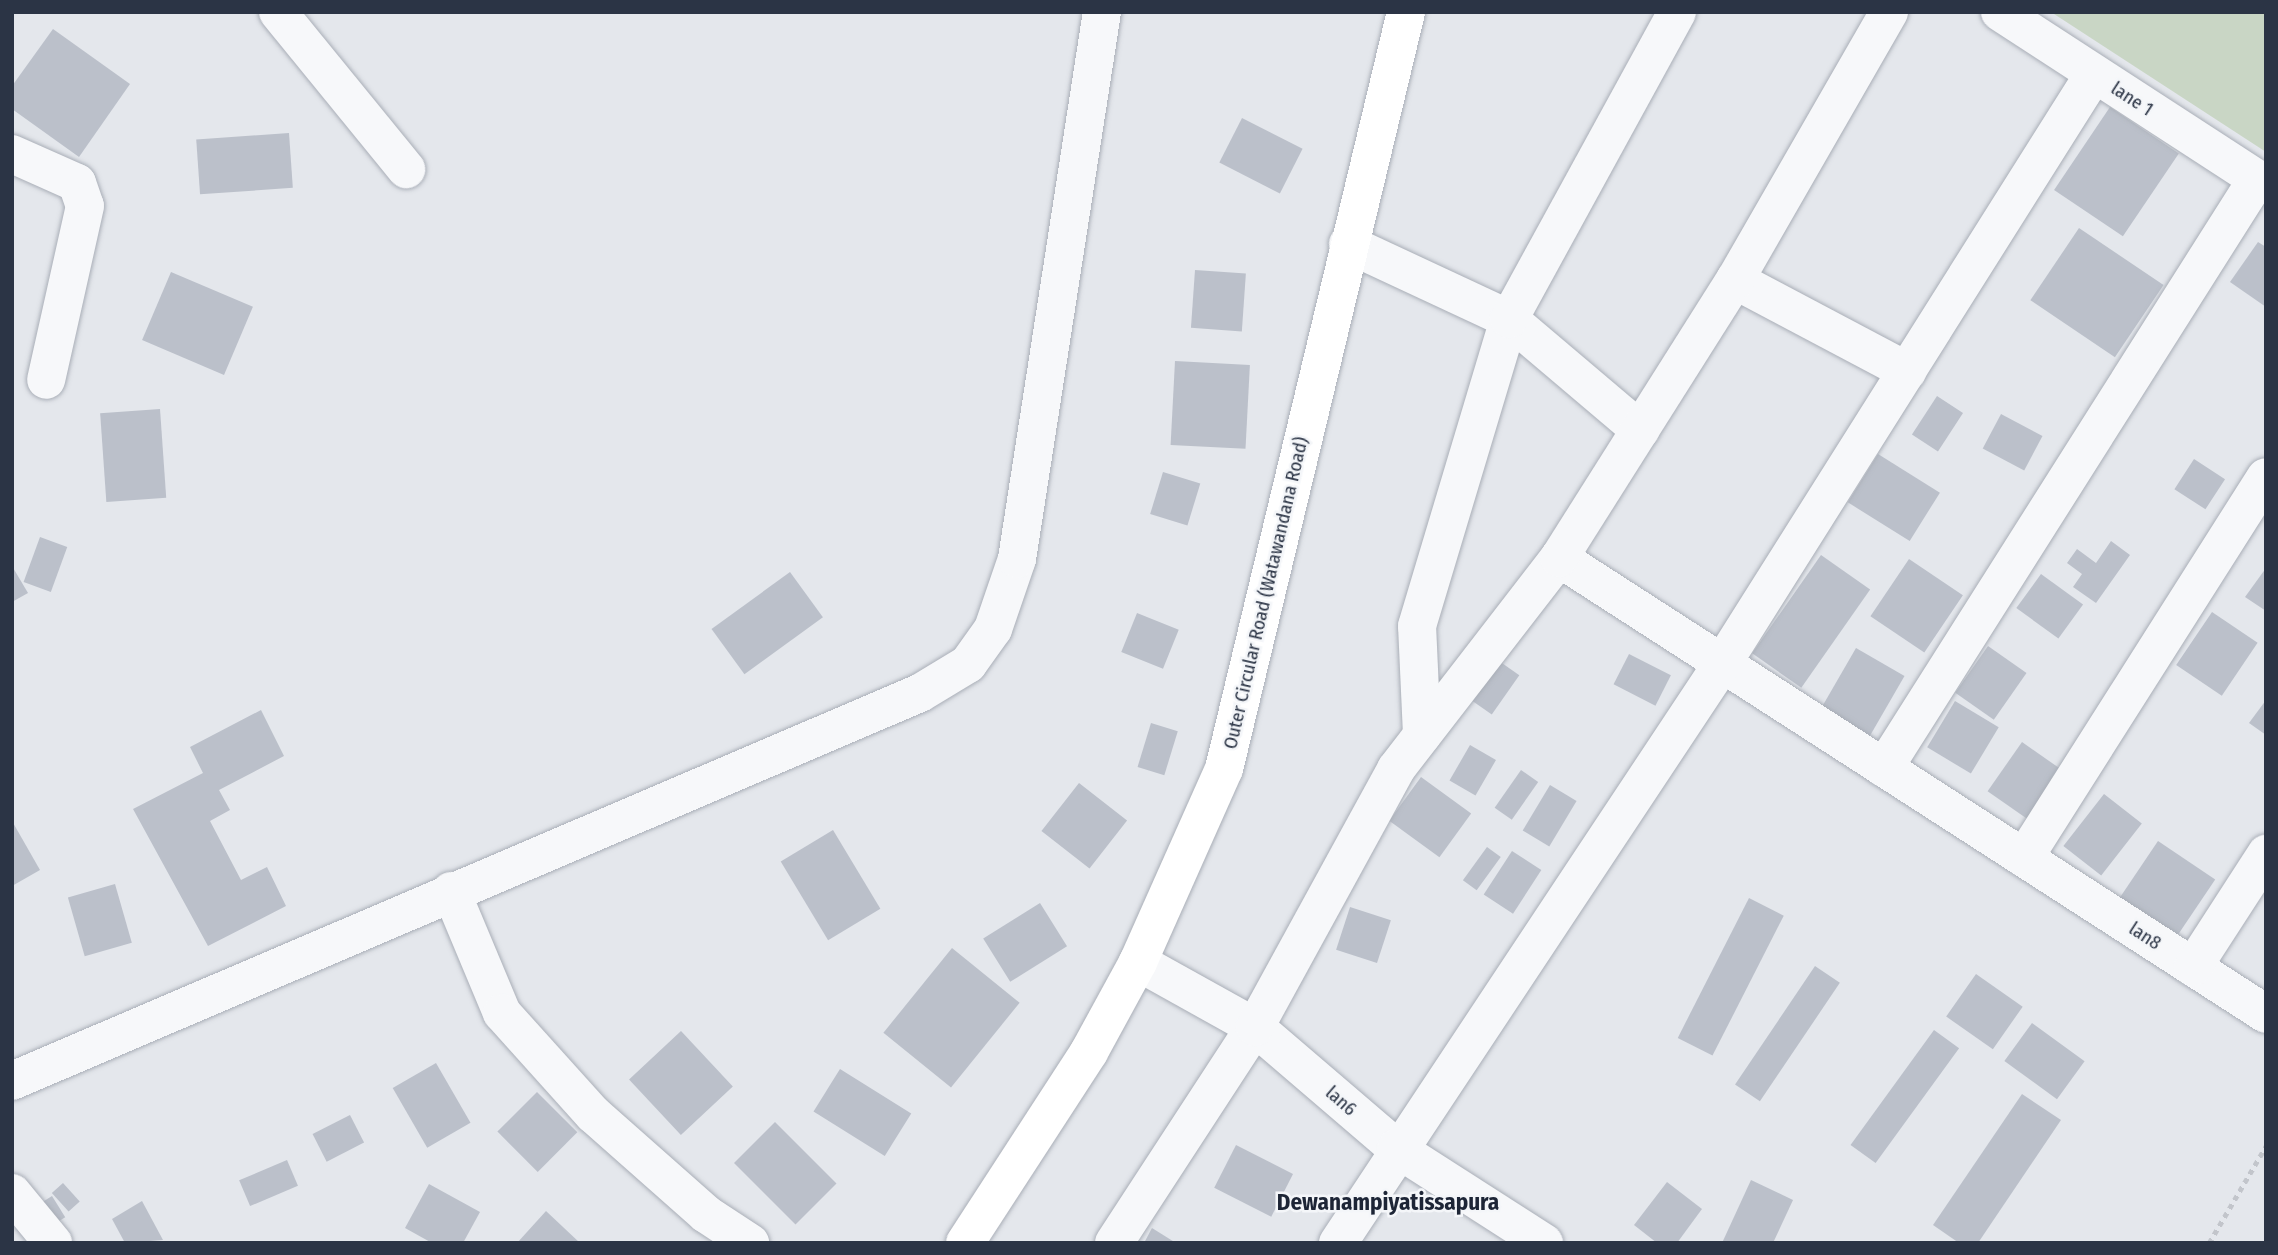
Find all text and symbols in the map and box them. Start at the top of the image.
street label: lane 1 [2107,77,2157,121]
street label: Outer Circular Road (Watawandana Road) [1219,435,1313,751]
street label: lan8 [2125,917,2165,955]
street label: lan6 [1321,1081,1361,1121]
district label: Dewanampiyatissapura [1277,1188,1499,1216]

